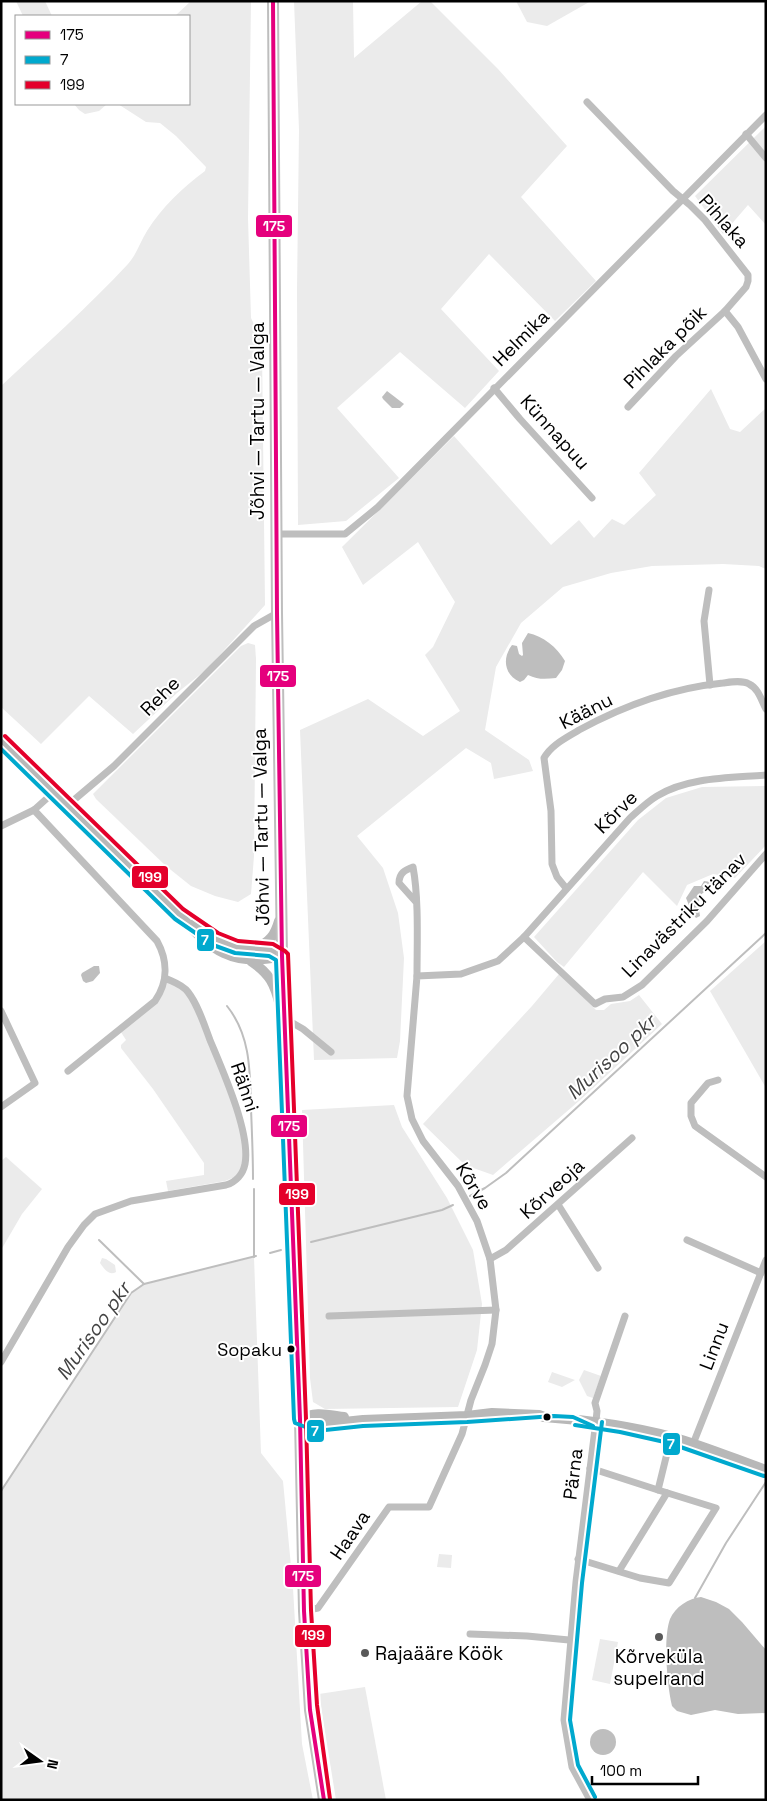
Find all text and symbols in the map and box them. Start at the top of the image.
legend [15,15,190,105]
text: 175 [60,25,84,44]
text: 7 [60,50,68,69]
text: 199 [60,75,85,94]
street label: Pihlaka [693,189,755,253]
line badge: 175 [255,214,293,238]
text: 175 [263,217,285,235]
street label: Pihlaka põik [618,300,712,394]
street label: Helmika [487,304,555,372]
street label: Jõhvi — Tartu — Valga [245,322,270,520]
street label: Künnapuu [515,389,595,475]
line badge: 175 [259,664,297,688]
text: 175 [267,667,289,685]
street label: Rehe [135,671,185,721]
street label: Käänu [555,687,617,735]
street label: Jõhvi — Tartu — Valga [247,728,275,926]
street label: Kõrve [589,785,643,839]
street label: Linavästriku tänav [616,847,752,983]
line badge: 199 [131,865,169,889]
text: 199 [138,868,162,886]
line badge: 7 [196,928,215,952]
text: 7 [201,931,209,949]
water label: Murisoo pkr [561,1007,663,1105]
street label: Rähni [225,1059,265,1115]
line badge: 175 [270,1114,308,1138]
text: 175 [278,1117,300,1135]
street label: Kõrveoja [514,1153,590,1225]
street label: Kõrve [450,1158,498,1214]
line badge: 199 [278,1182,316,1206]
text: 199 [285,1185,309,1203]
water label: Murisoo pkr [50,1275,138,1385]
street label: Linnu [693,1318,735,1374]
place label: Sopaku [217,1338,282,1361]
marker: Sopaku [286,1344,296,1354]
unlabelled marker [542,1412,552,1422]
line badge: 7 [306,1419,325,1443]
text: 7 [311,1422,319,1440]
line badge: 7 [662,1432,681,1456]
text: 7 [667,1435,675,1453]
street label: Pärna [557,1447,589,1501]
street label: Haava [324,1505,376,1565]
line badge: 175 [284,1564,322,1588]
text: 175 [292,1567,314,1585]
line badge: 199 [294,1624,332,1648]
text: 199 [301,1626,325,1644]
marker: Kõrveküla supelrand [653,1631,665,1643]
place label: Rajaääre Köök [375,1641,503,1666]
place label: Kõrveküla supelrand [613,1644,705,1691]
marker: Rajaääre Köök [359,1647,371,1659]
north arrow [15,1736,65,1786]
scale bar [592,1754,698,1786]
text: N [43,1757,62,1771]
text: 100 m [600,1761,642,1780]

